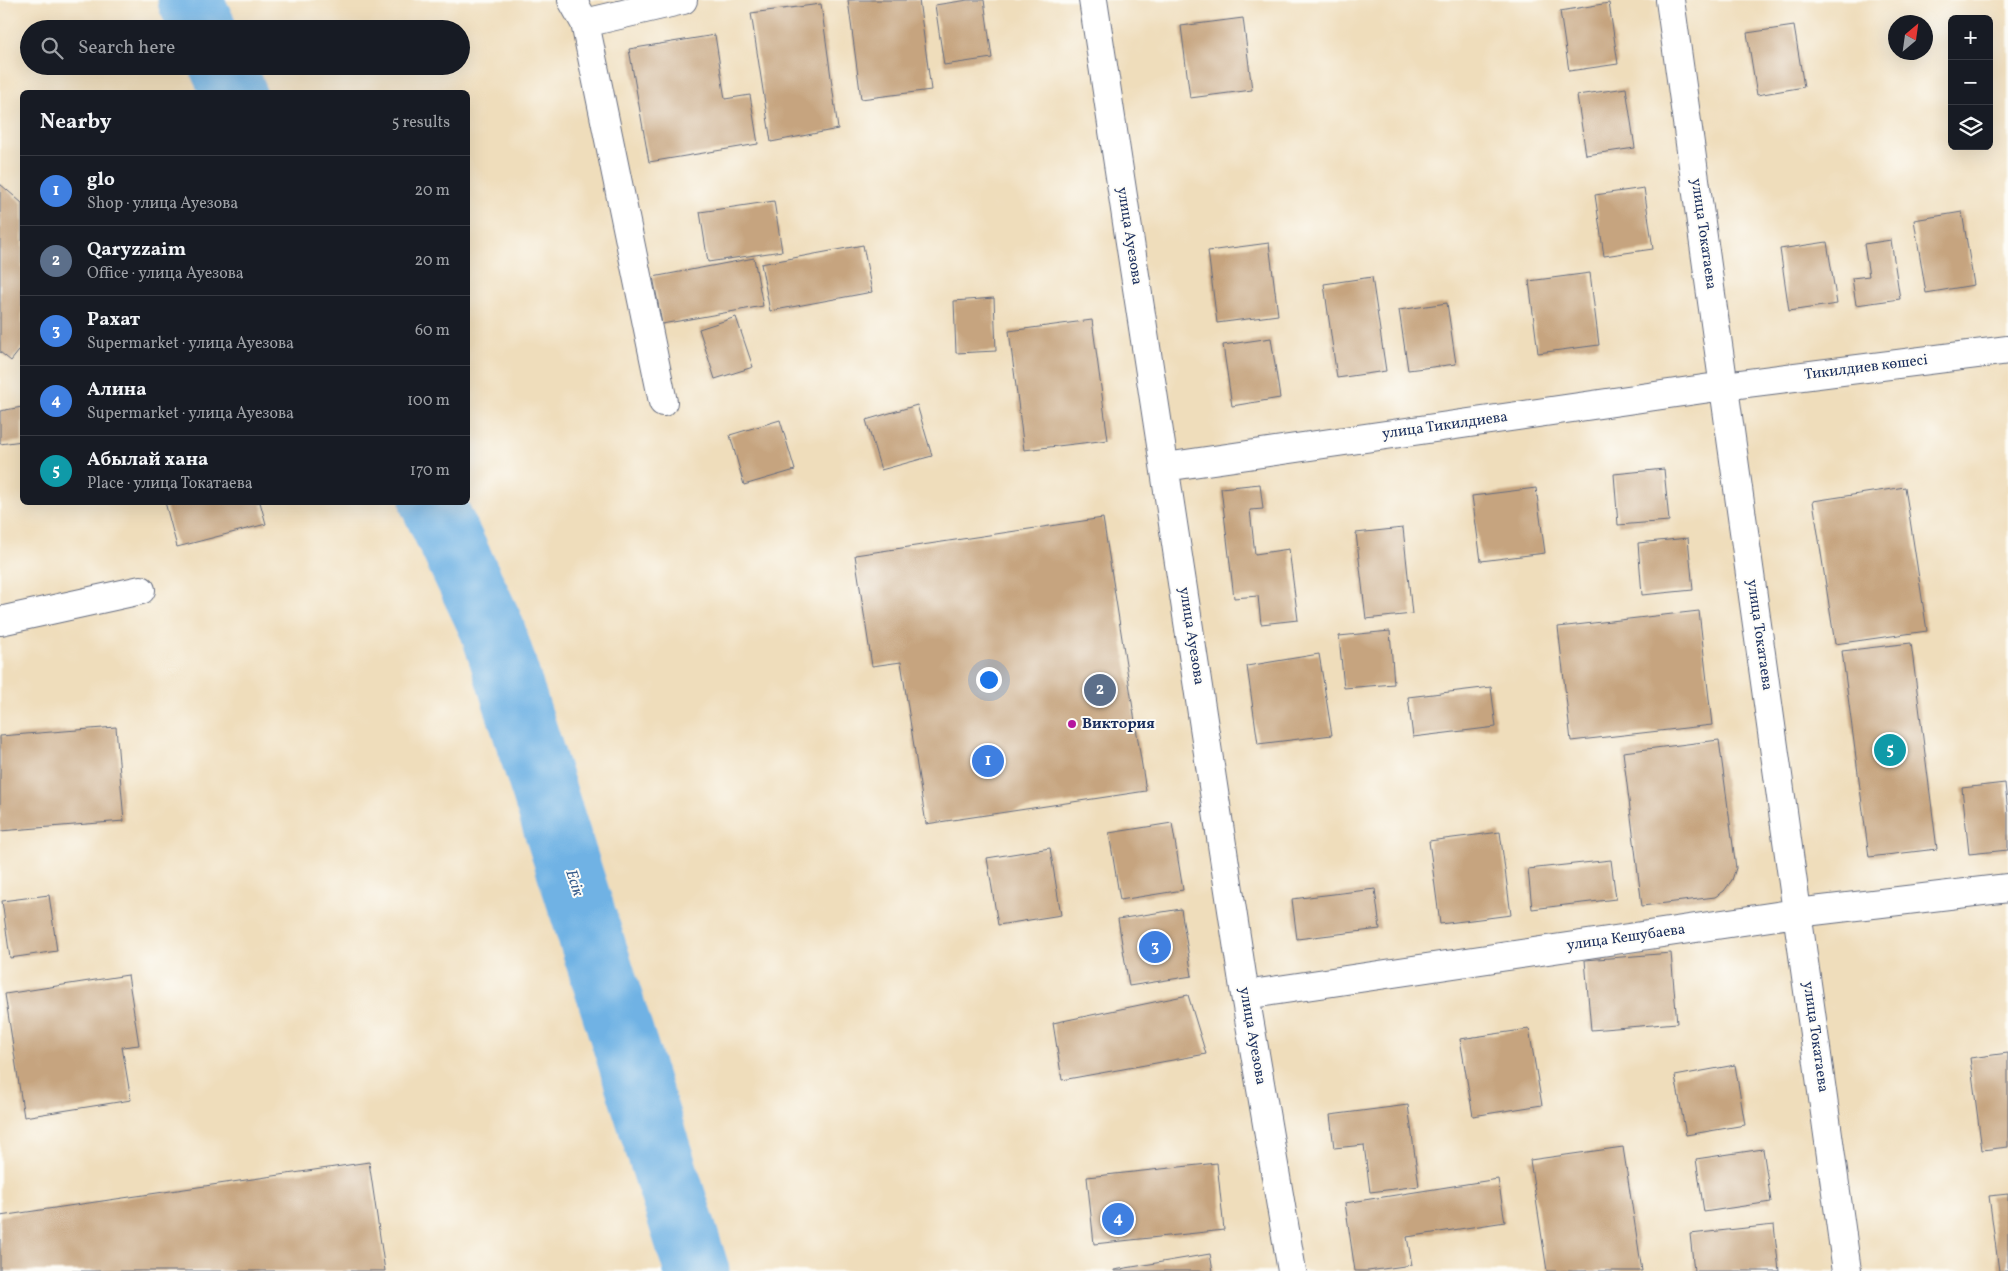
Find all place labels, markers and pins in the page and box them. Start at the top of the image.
pin: 2 [1084,671,1116,709]
place label: Виктория [1082,714,1155,735]
marker: Виктория [1066,718,1078,730]
pin: 5 [1874,731,1906,769]
pin: 1 [972,742,1004,780]
pin: 3 [1139,928,1171,966]
pin: 4 [1102,1200,1134,1238]

